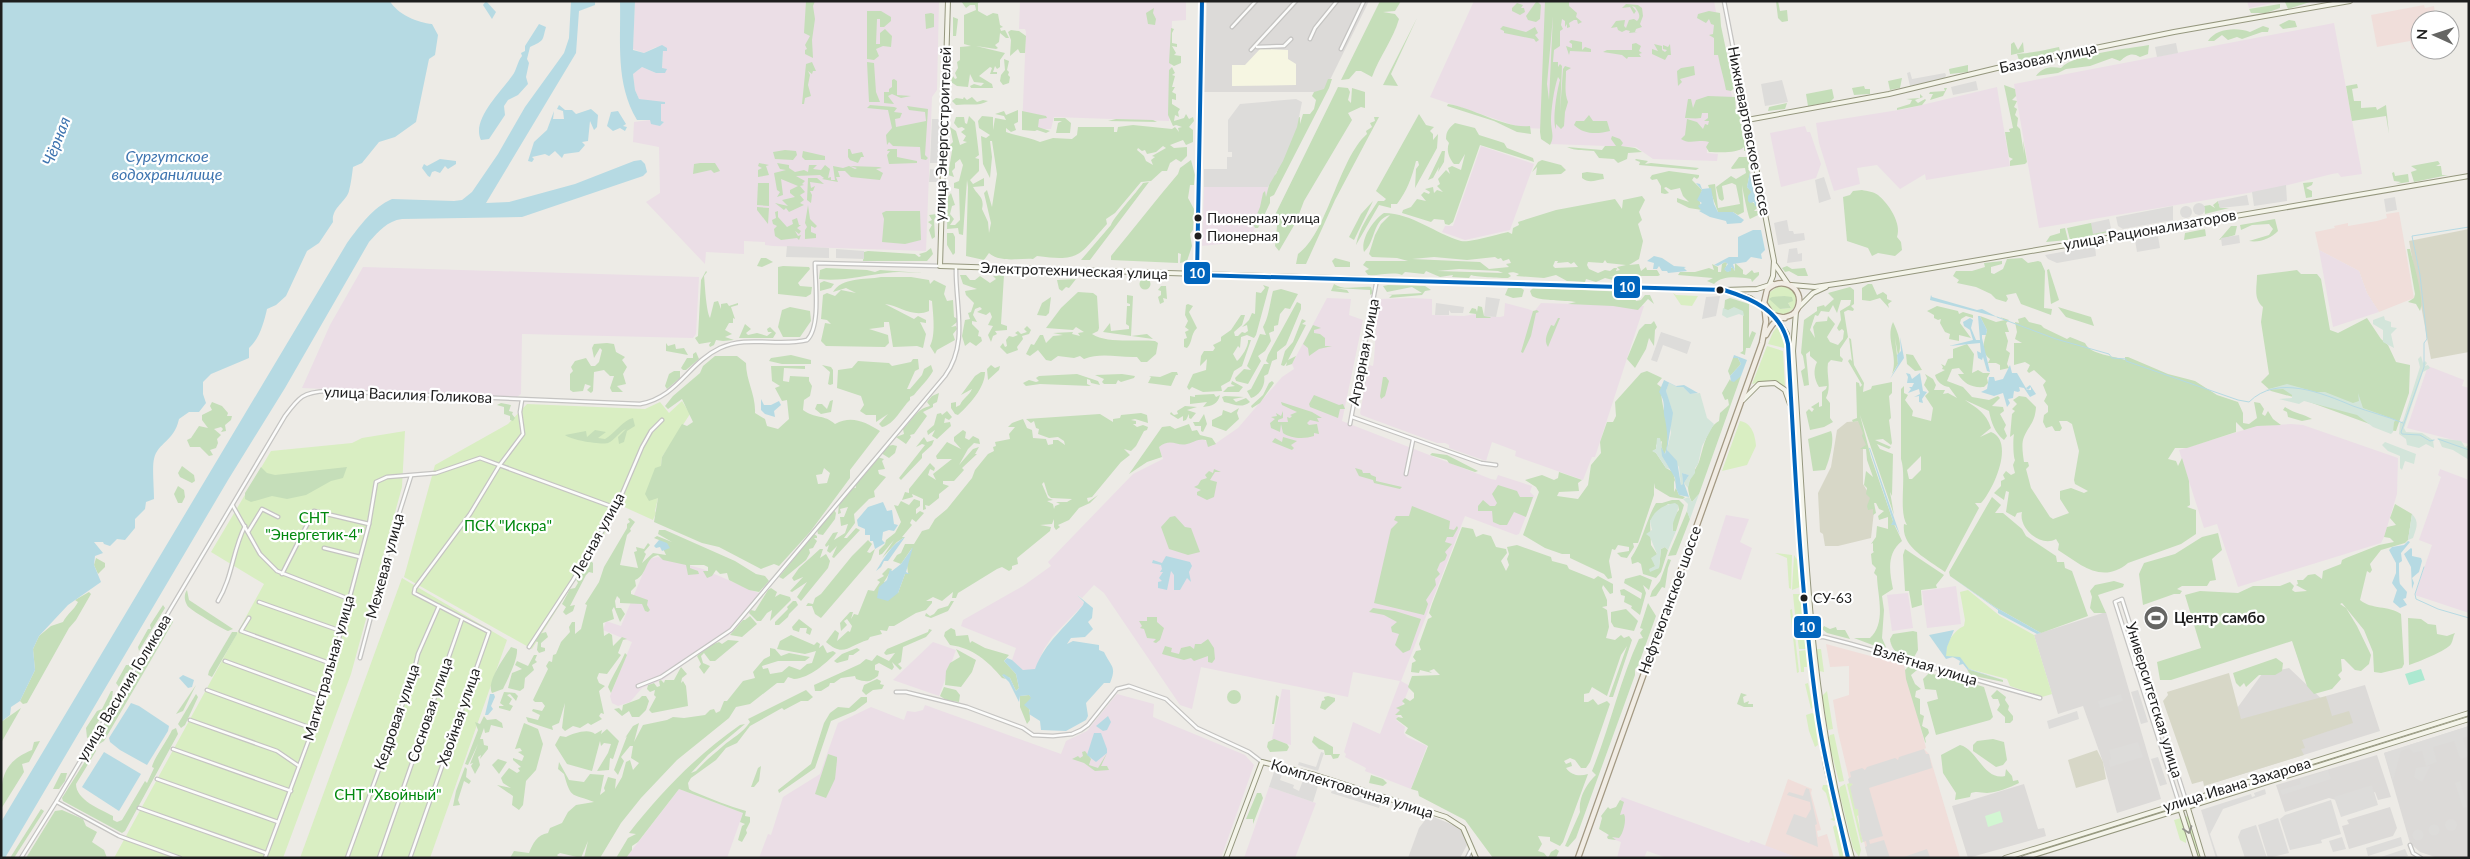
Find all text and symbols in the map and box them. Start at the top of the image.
north arrow [2410,10,2460,60]
text: N [2413,28,2430,40]
street label: Базовая улица [1997,38,2098,76]
street label: Нижневартовское шоссе [1725,45,1775,217]
street label: улица Энергостроителей [930,46,954,222]
water label: Чёрная [38,114,73,168]
water label: Сургутское водохранилище [111,146,223,183]
street label: улица Рационализаторов [2062,205,2237,253]
place label: Пионерная улица [1207,209,1320,226]
marker: Пионерная улица [1193,213,1203,223]
place label: Пионерная [1207,227,1278,244]
marker: Пионерная [1193,231,1203,241]
street label: Электротехническая улица [980,258,1168,282]
line badge: 10 [1183,261,1211,285]
text: 10 [1189,264,1205,281]
line badge: 10 [1613,275,1641,299]
text: 10 [1619,278,1635,295]
unlabelled marker [1715,285,1725,295]
street label: Аграрная улица [1344,297,1382,407]
street label: улица Василия Голикова [324,382,492,406]
street label: Лесная улица [566,489,628,581]
park label: СНТ "Энергетик-4" [265,508,363,543]
street label: Межевая улица [361,511,407,620]
park label: ПСК "Искра" [464,516,552,534]
street label: Нефтеюганское шоссе [1634,523,1704,676]
place label: СУ-63 [1813,589,1852,606]
street label: Магистральная улица [299,593,357,743]
marker: СУ-63 [1799,593,1809,603]
sports icon: Центр самбо [2143,605,2169,631]
place label: Центр самбо [2174,608,2265,626]
street label: улица Василия Голикова [72,611,174,764]
line badge: 10 [1793,615,1822,639]
text: 10 [1799,618,1815,635]
street label: Университетская улица [2123,620,2187,780]
street label: Взлётная улица [1871,640,1980,688]
street label: Сосновая улица [403,655,455,764]
street label: Кедровая улица [370,661,423,772]
street label: Хвойная улица [433,665,483,768]
street label: улица Ивана Захарова [2161,753,2313,815]
street label: Комплектовочная улица [1269,755,1436,821]
park label: СНТ "Хвойный" [334,785,442,803]
one-way arrow [2182,826,2192,834]

